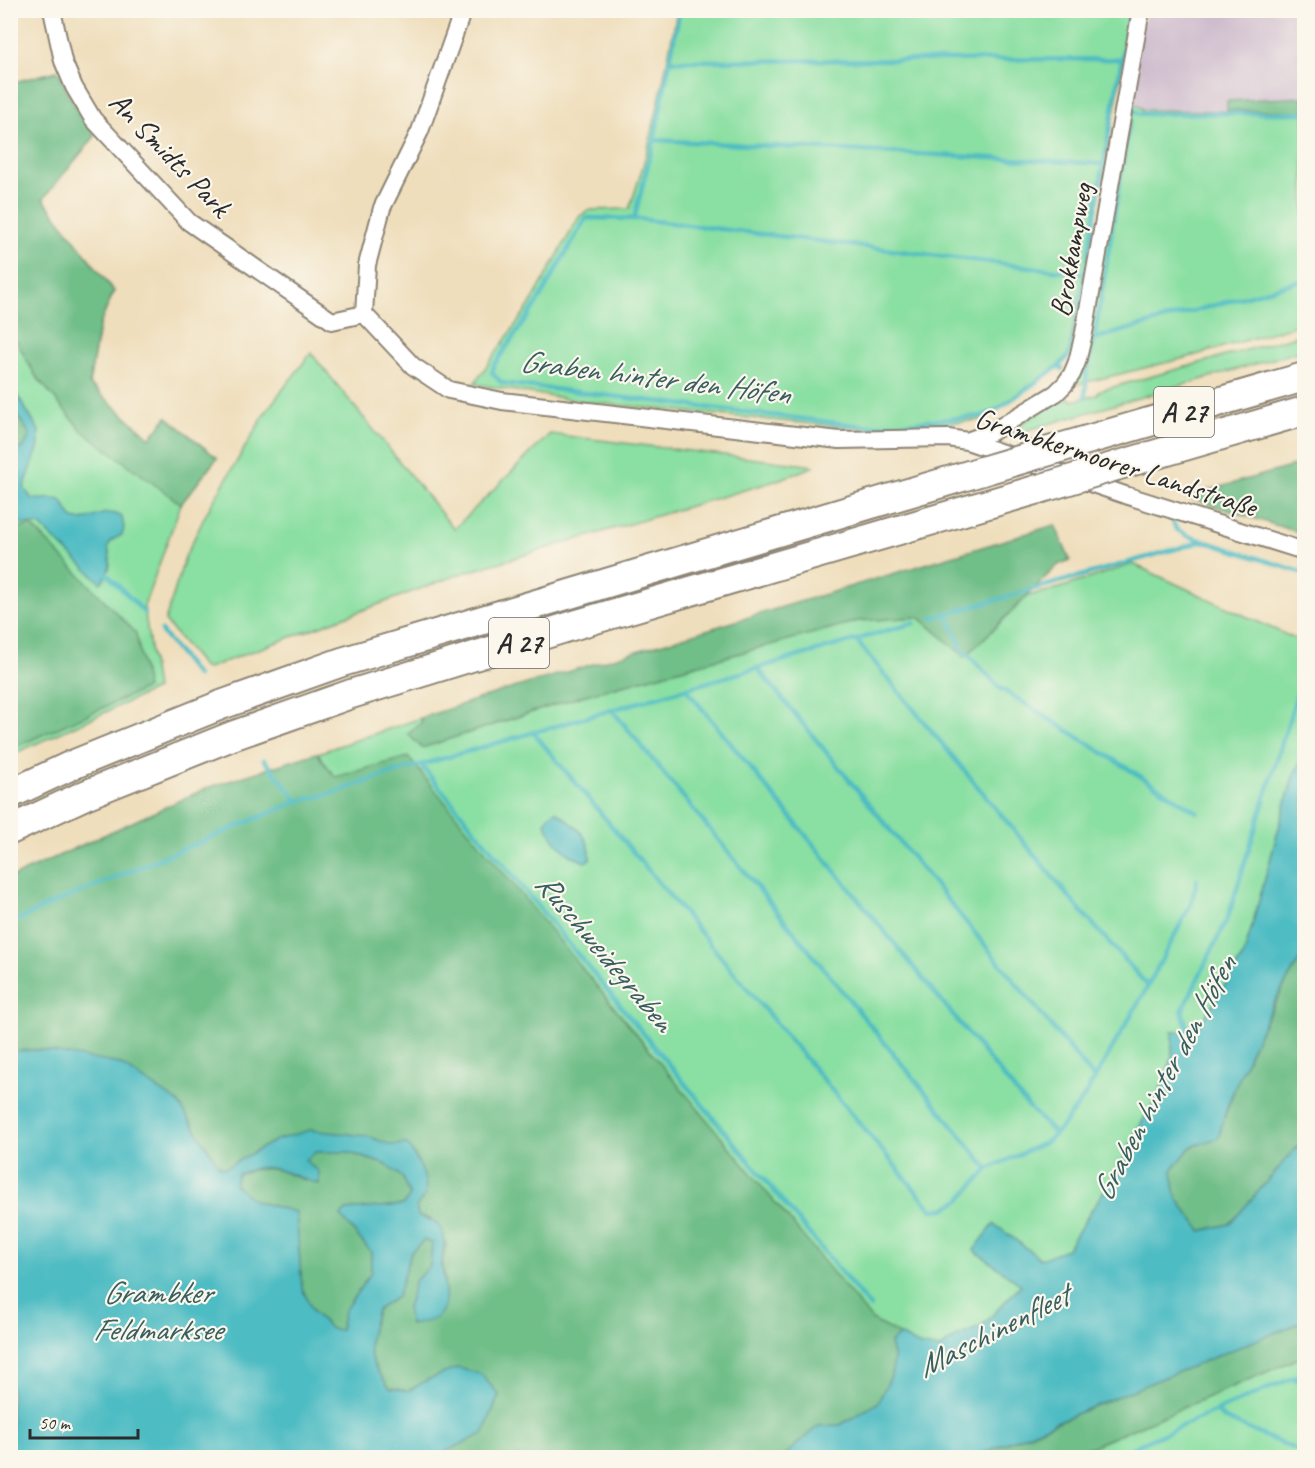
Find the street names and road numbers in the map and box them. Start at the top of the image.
street label: An Smidts Park [101,83,240,226]
street label: Brokkampweg [1041,179,1102,320]
road number: A 27 [1154,387,1214,437]
street label: Grambkermoorer Landstraße [970,399,1264,526]
road number: A 27 [489,618,549,668]

